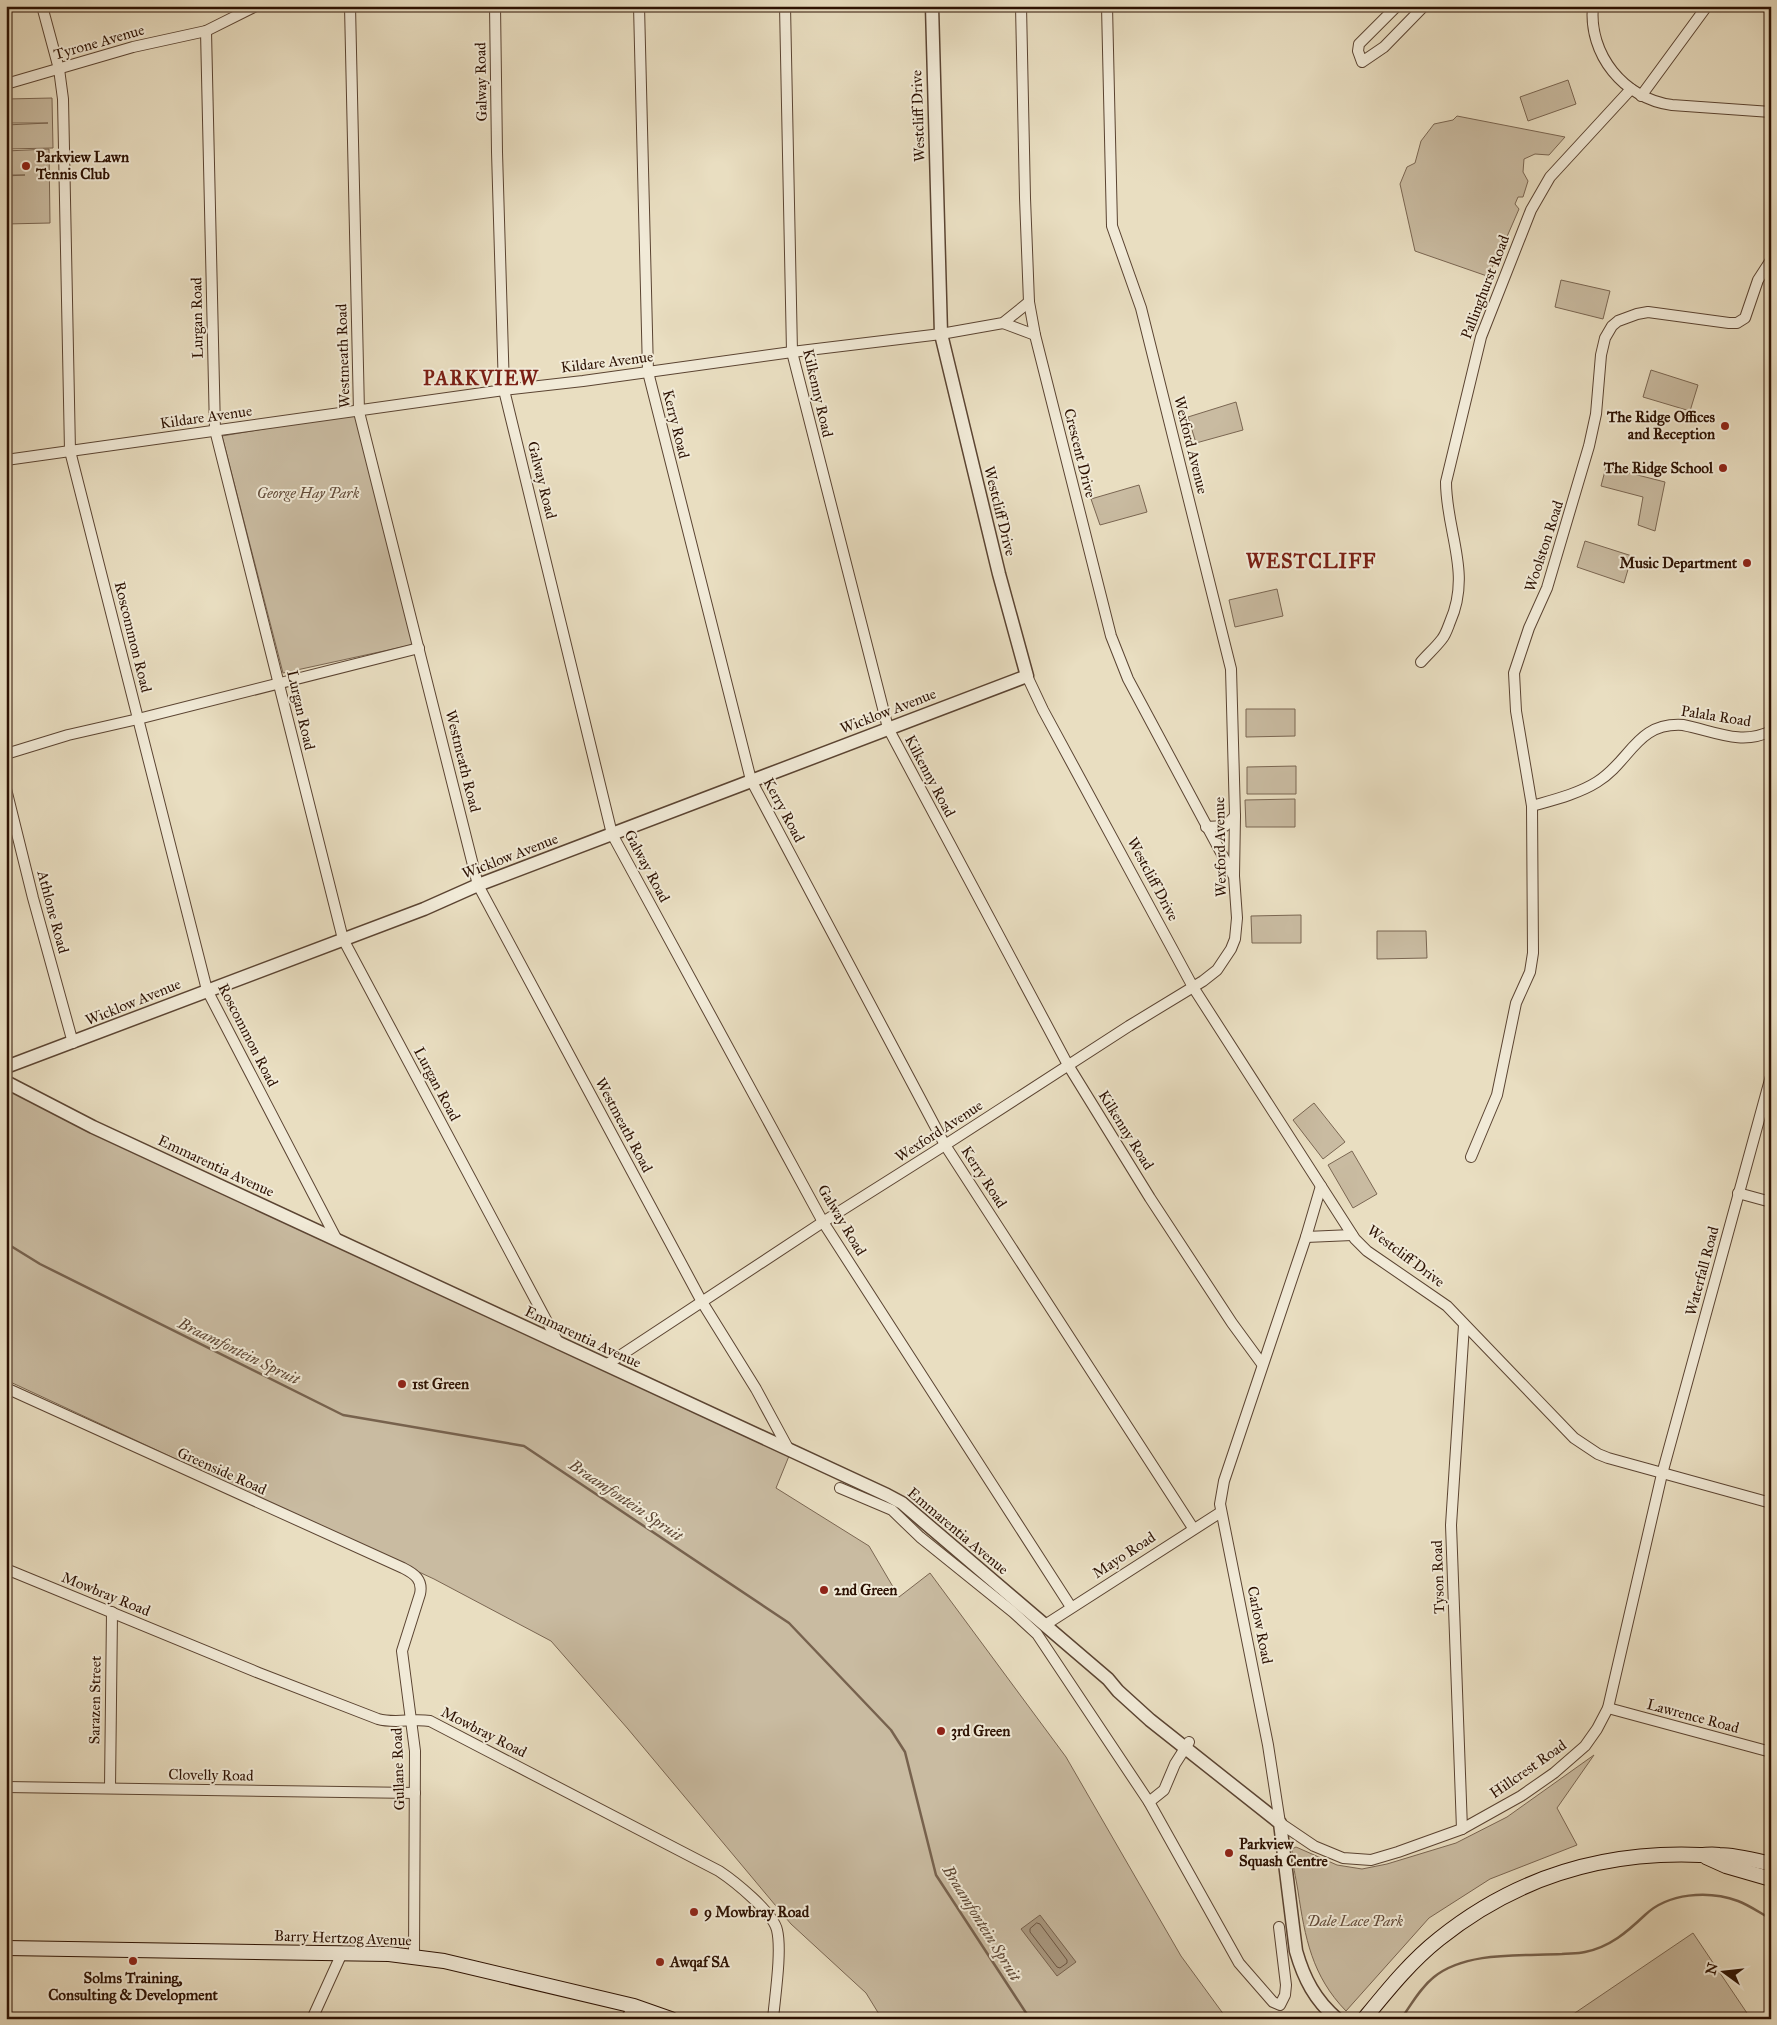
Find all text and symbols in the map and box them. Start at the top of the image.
street label: Tyrone Avenue [52,21,146,63]
street label: Galway Road [471,42,491,122]
street label: Westcliff Drive [907,70,929,162]
place label: Parkview Lawn Tennis Club [35,148,130,183]
marker: Parkview Lawn Tennis Club [20,160,32,172]
street label: Pallinghurst Road [1457,232,1513,341]
street label: Lurgan Road [187,277,207,359]
street label: Westmeath Road [332,303,354,409]
street label: Kildare Avenue [560,347,654,377]
street label: Kilkenny Road [799,347,837,439]
district label: PARKVIEW [423,366,539,390]
street label: Kerry Road [659,388,693,461]
street label: Wexford Avenue [1170,394,1212,496]
street label: Kildare Avenue [159,402,253,432]
street label: Crescent Drive [1060,407,1100,499]
place label: The Ridge Offices and Reception [1606,408,1716,444]
marker: The Ridge Offices and Reception [1719,420,1731,432]
street label: Galway Road [524,439,560,521]
place label: The Ridge School [1603,459,1714,478]
marker: The Ridge School [1717,462,1729,474]
street label: Westcliff Drive [980,464,1020,558]
park label: George Hay Park [257,484,360,502]
street label: Woolston Road [1521,498,1567,594]
district label: WESTCLIFF [1246,549,1376,573]
place label: Music Department [1620,554,1738,573]
marker: Music Department [1741,557,1753,569]
street label: Roscommon Road [111,580,156,695]
street label: Lurgan Road [283,668,319,752]
street label: Wicklow Avenue [837,684,939,738]
street label: Palala Road [1680,702,1753,730]
street label: Westmeath Road [442,708,485,814]
street label: Kilkenny Road [901,732,959,820]
street label: Kerry Road [760,775,809,846]
street label: Wexford Avenue [1210,797,1230,897]
street label: Galway Road [620,827,674,906]
street label: Wicklow Avenue [459,829,561,883]
street label: Westcliff Drive [1123,834,1183,924]
street label: Athlone Road [33,868,73,956]
street label: Wicklow Avenue [83,975,183,1029]
street label: Roscommon Road [214,980,282,1090]
street label: Lurgan Road [410,1044,464,1125]
street label: Westmeath Road [591,1075,657,1176]
street label: Kilkenny Road [1094,1087,1158,1173]
street label: Wexford Avenue [892,1096,986,1166]
street label: Emmarentia Avenue [155,1131,277,1201]
street label: Kerry Road [957,1143,1011,1212]
street label: Galway Road [814,1181,870,1259]
street label: Westcliff Drive [1364,1221,1448,1291]
street label: Waterfall Road [1681,1224,1723,1318]
street label: Emmarentia Avenue [522,1302,644,1372]
water label: Braamfontein Spruit [174,1313,304,1390]
place label: 1st Green [412,1375,470,1393]
marker: 1st Green [396,1378,408,1390]
street label: Greenside Road [175,1443,270,1499]
water label: Braamfontein Spruit [564,1454,687,1546]
street label: Emmarentia Avenue [904,1484,1012,1578]
street label: Mayo Road [1089,1528,1159,1582]
street label: Tyson Road [1428,1539,1448,1614]
street label: Mowbray Road [59,1568,153,1620]
place label: 2nd Green [834,1581,898,1599]
marker: 2nd Green [818,1584,830,1596]
street label: Carlow Road [1244,1585,1276,1666]
street label: Sarazen Street [85,1655,105,1745]
street label: Lawrence Road [1645,1695,1742,1737]
street label: Mowbray Road [438,1703,530,1762]
place label: 3rd Green [951,1722,1011,1741]
marker: 3rd Green [935,1725,947,1737]
street label: Gullane Road [388,1727,408,1811]
street label: Hillcrest Road [1486,1736,1570,1802]
street label: Clovelly Road [168,1765,254,1785]
place label: Parkview Squash Centre [1239,1835,1329,1871]
marker: Parkview Squash Centre [1223,1847,1235,1859]
water label: Braamfontein Spruit [937,1861,1026,1986]
place label: 9 Mowbray Road [704,1903,810,1922]
marker: 9 Mowbray Road [688,1906,700,1918]
park label: Dale Lace Park [1307,1912,1404,1930]
street label: Barry Hertzog Avenue [274,1927,412,1949]
north arrow [1700,1948,1750,1998]
place label: Awqaf SA [669,1953,731,1972]
marker: Solms Training, Consulting & Development [127,1955,139,1967]
marker: Awqaf SA [654,1956,666,1968]
text: N [1702,1961,1722,1977]
place label: Solms Training, Consulting & Development [48,1969,219,2005]

